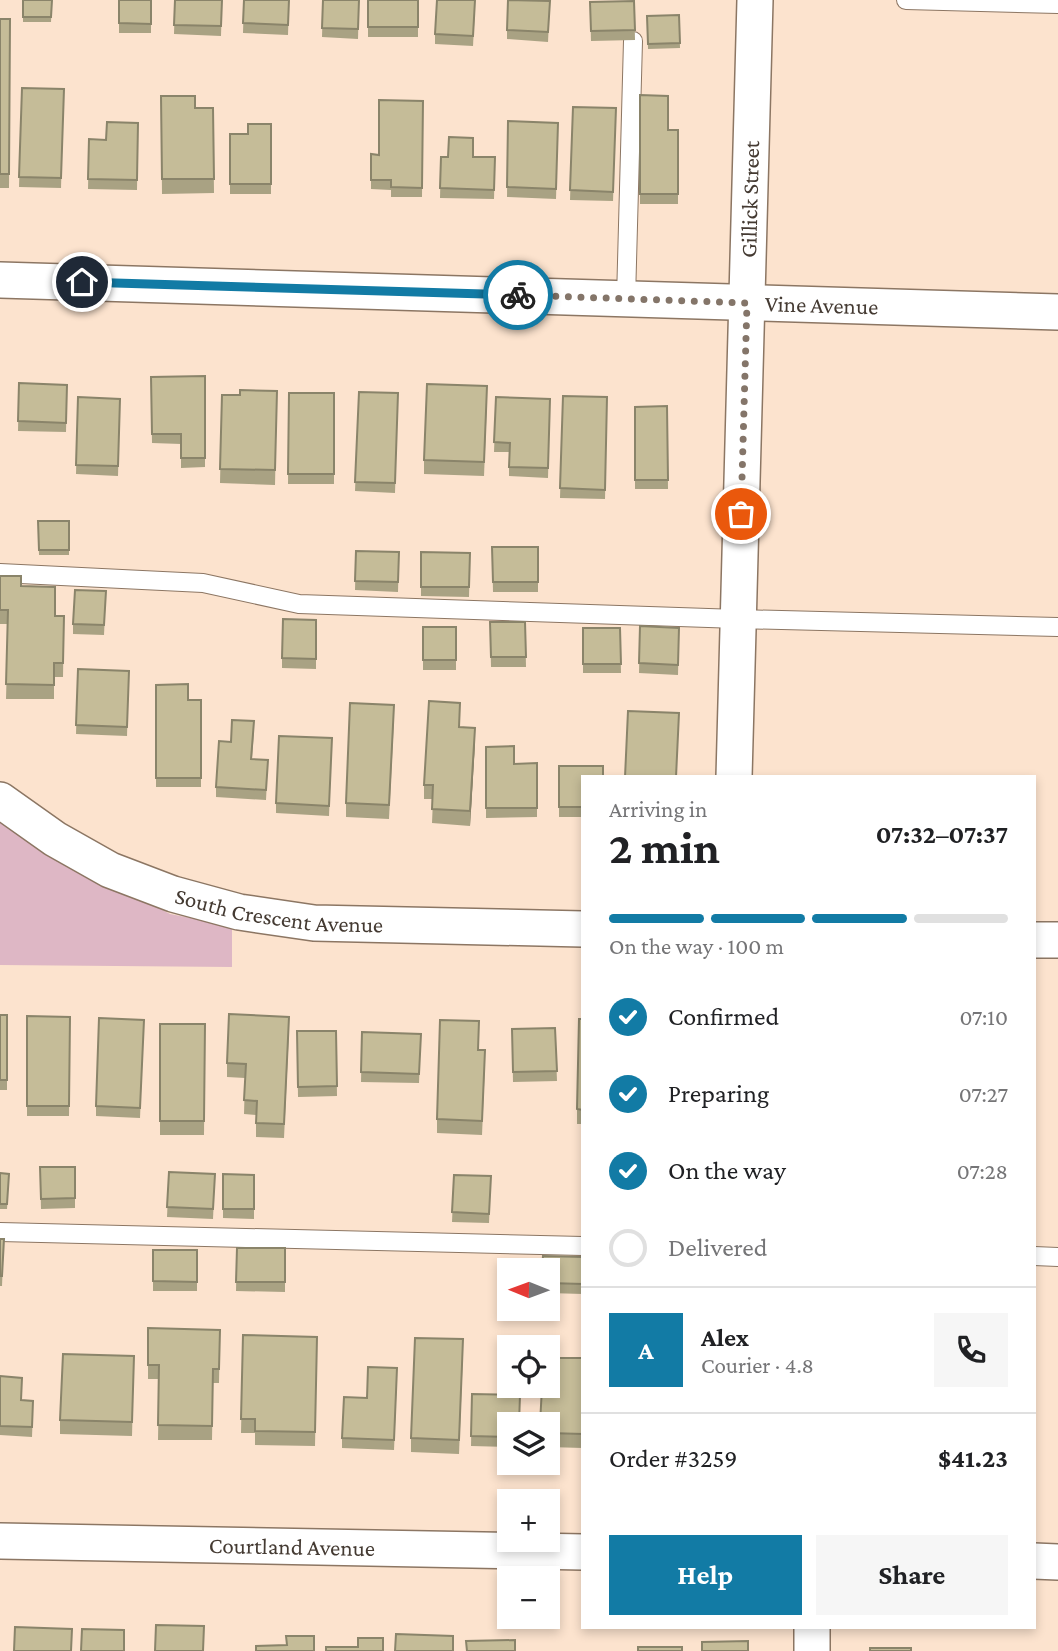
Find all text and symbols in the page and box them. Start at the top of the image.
street label: Gillick Street [735,140,764,258]
pin [52,252,112,312]
courier [483,260,553,330]
icon: home [63,263,101,301]
icon: bike [499,276,537,314]
street label: Vine Avenue [765,290,879,320]
pin [711,484,771,544]
icon: bag [722,495,760,533]
text: Arriving in [609,796,707,822]
text: 07:32–07:37 [876,820,1008,849]
text: 2 min [609,822,720,873]
street label: South Crescent Avenue [172,882,383,938]
text: On the way · 100 m [609,933,784,959]
icon: check [609,998,647,1036]
text: Confirmed [668,1002,779,1031]
text: 07:10 [959,1004,1008,1030]
icon: check [609,1075,647,1113]
text: Preparing [668,1079,769,1108]
text: 07:27 [959,1081,1008,1107]
icon: check [609,1152,647,1190]
text: On the way [668,1156,786,1185]
text: 07:28 [957,1158,1008,1184]
text: Delivered [668,1233,767,1262]
north arrow [497,1258,560,1321]
map controls [497,1258,560,1629]
button: phone [934,1313,1008,1387]
text: Alex [701,1323,749,1352]
button: locate [497,1335,560,1398]
text: A [638,1336,654,1365]
text: Courier · 4.8 [701,1352,814,1378]
button: layers [497,1412,560,1475]
text: Order #3259 [609,1444,737,1473]
text: $41.23 [938,1444,1008,1473]
button: + [497,1489,560,1552]
street label: Courtland Avenue [209,1532,375,1561]
button: Help [609,1535,802,1615]
button: Share [816,1535,1008,1615]
button: − [497,1566,560,1629]

